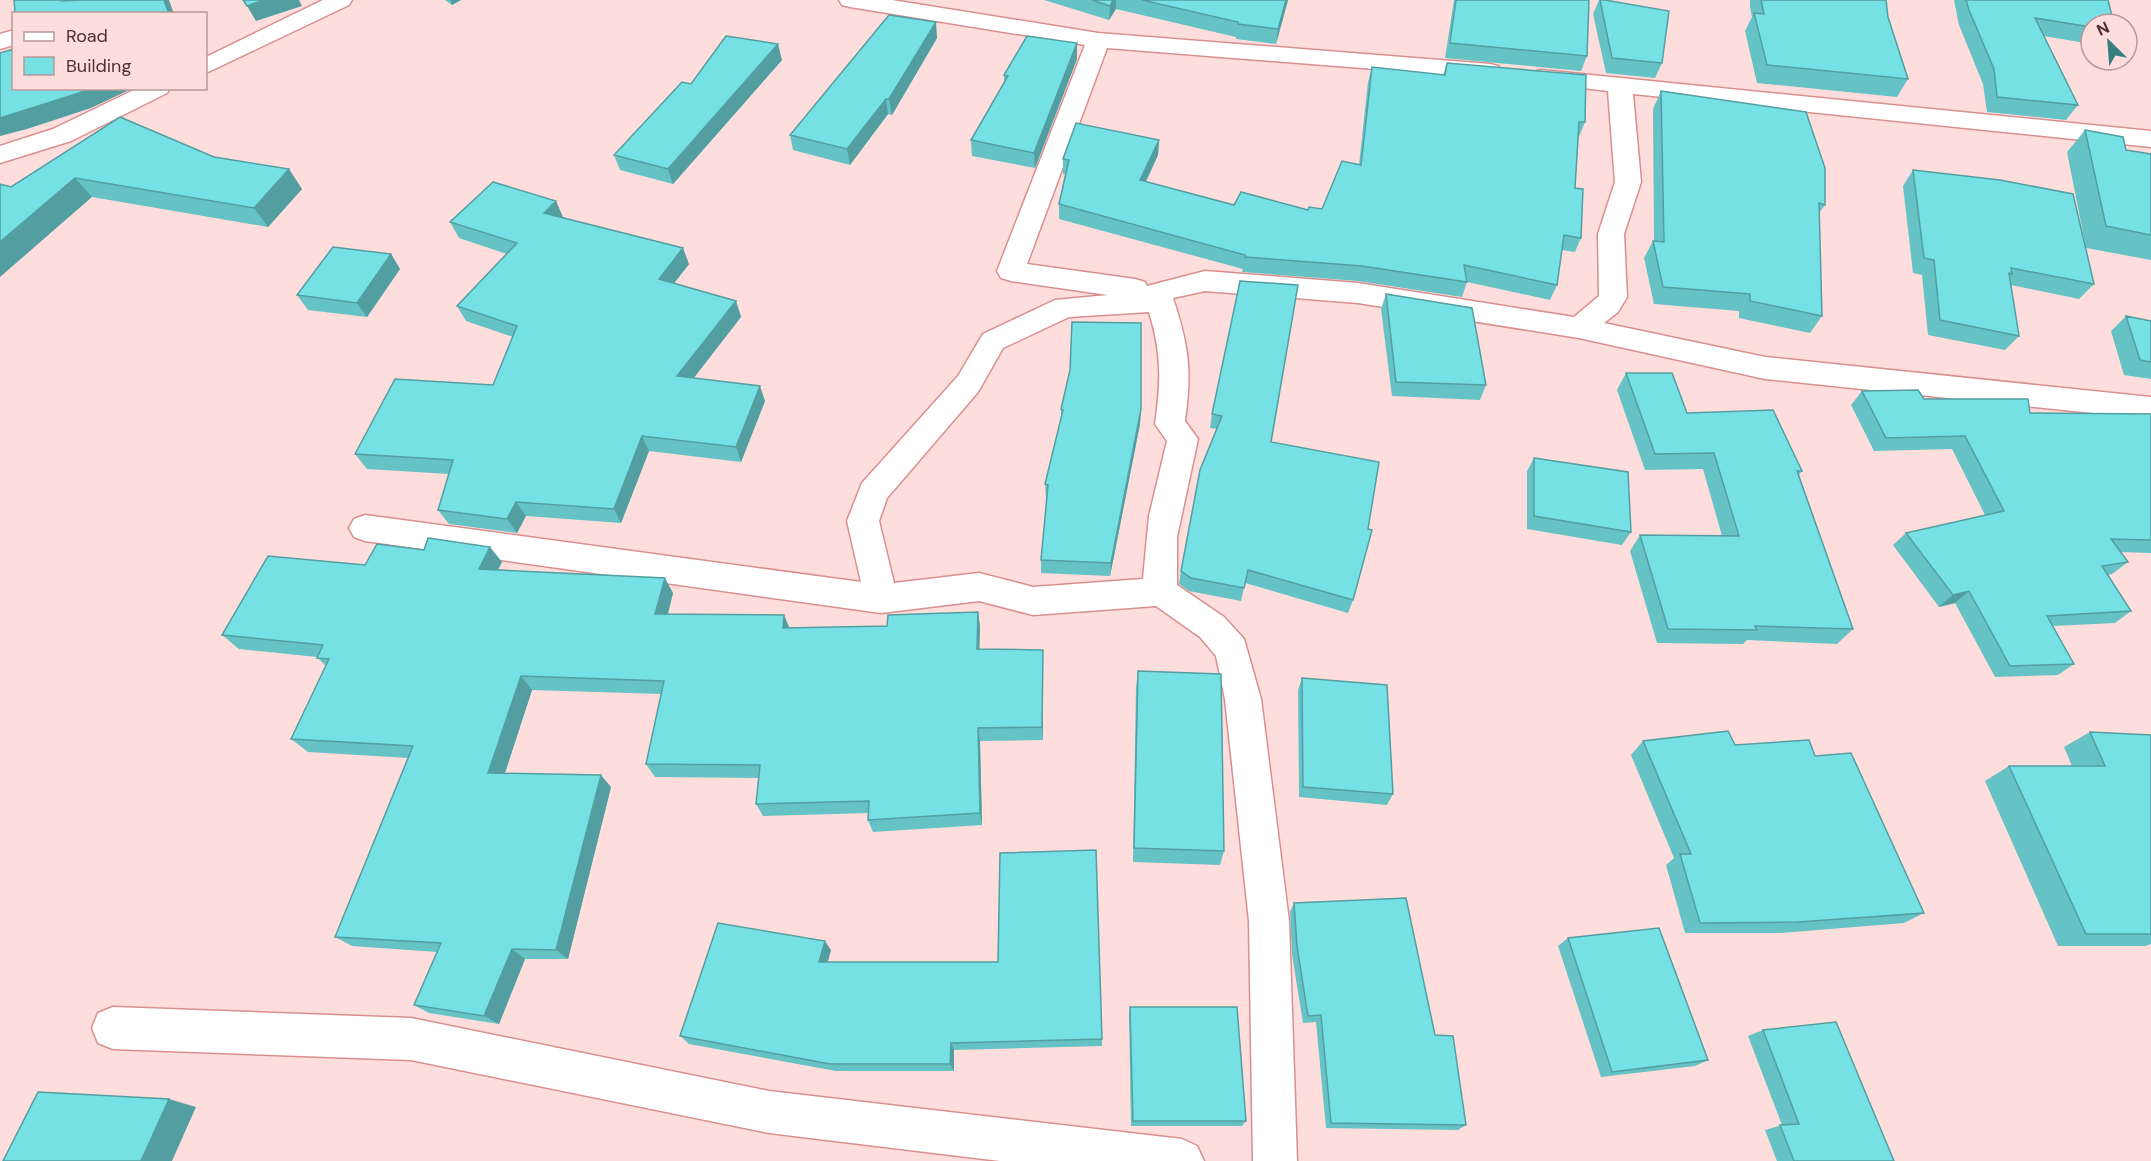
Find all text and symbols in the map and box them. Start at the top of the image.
legend [12,12,207,90]
north arrow [2079,12,2139,72]
text: N [2093,17,2113,41]
text: Road [66,24,108,48]
text: Building [66,54,131,78]

